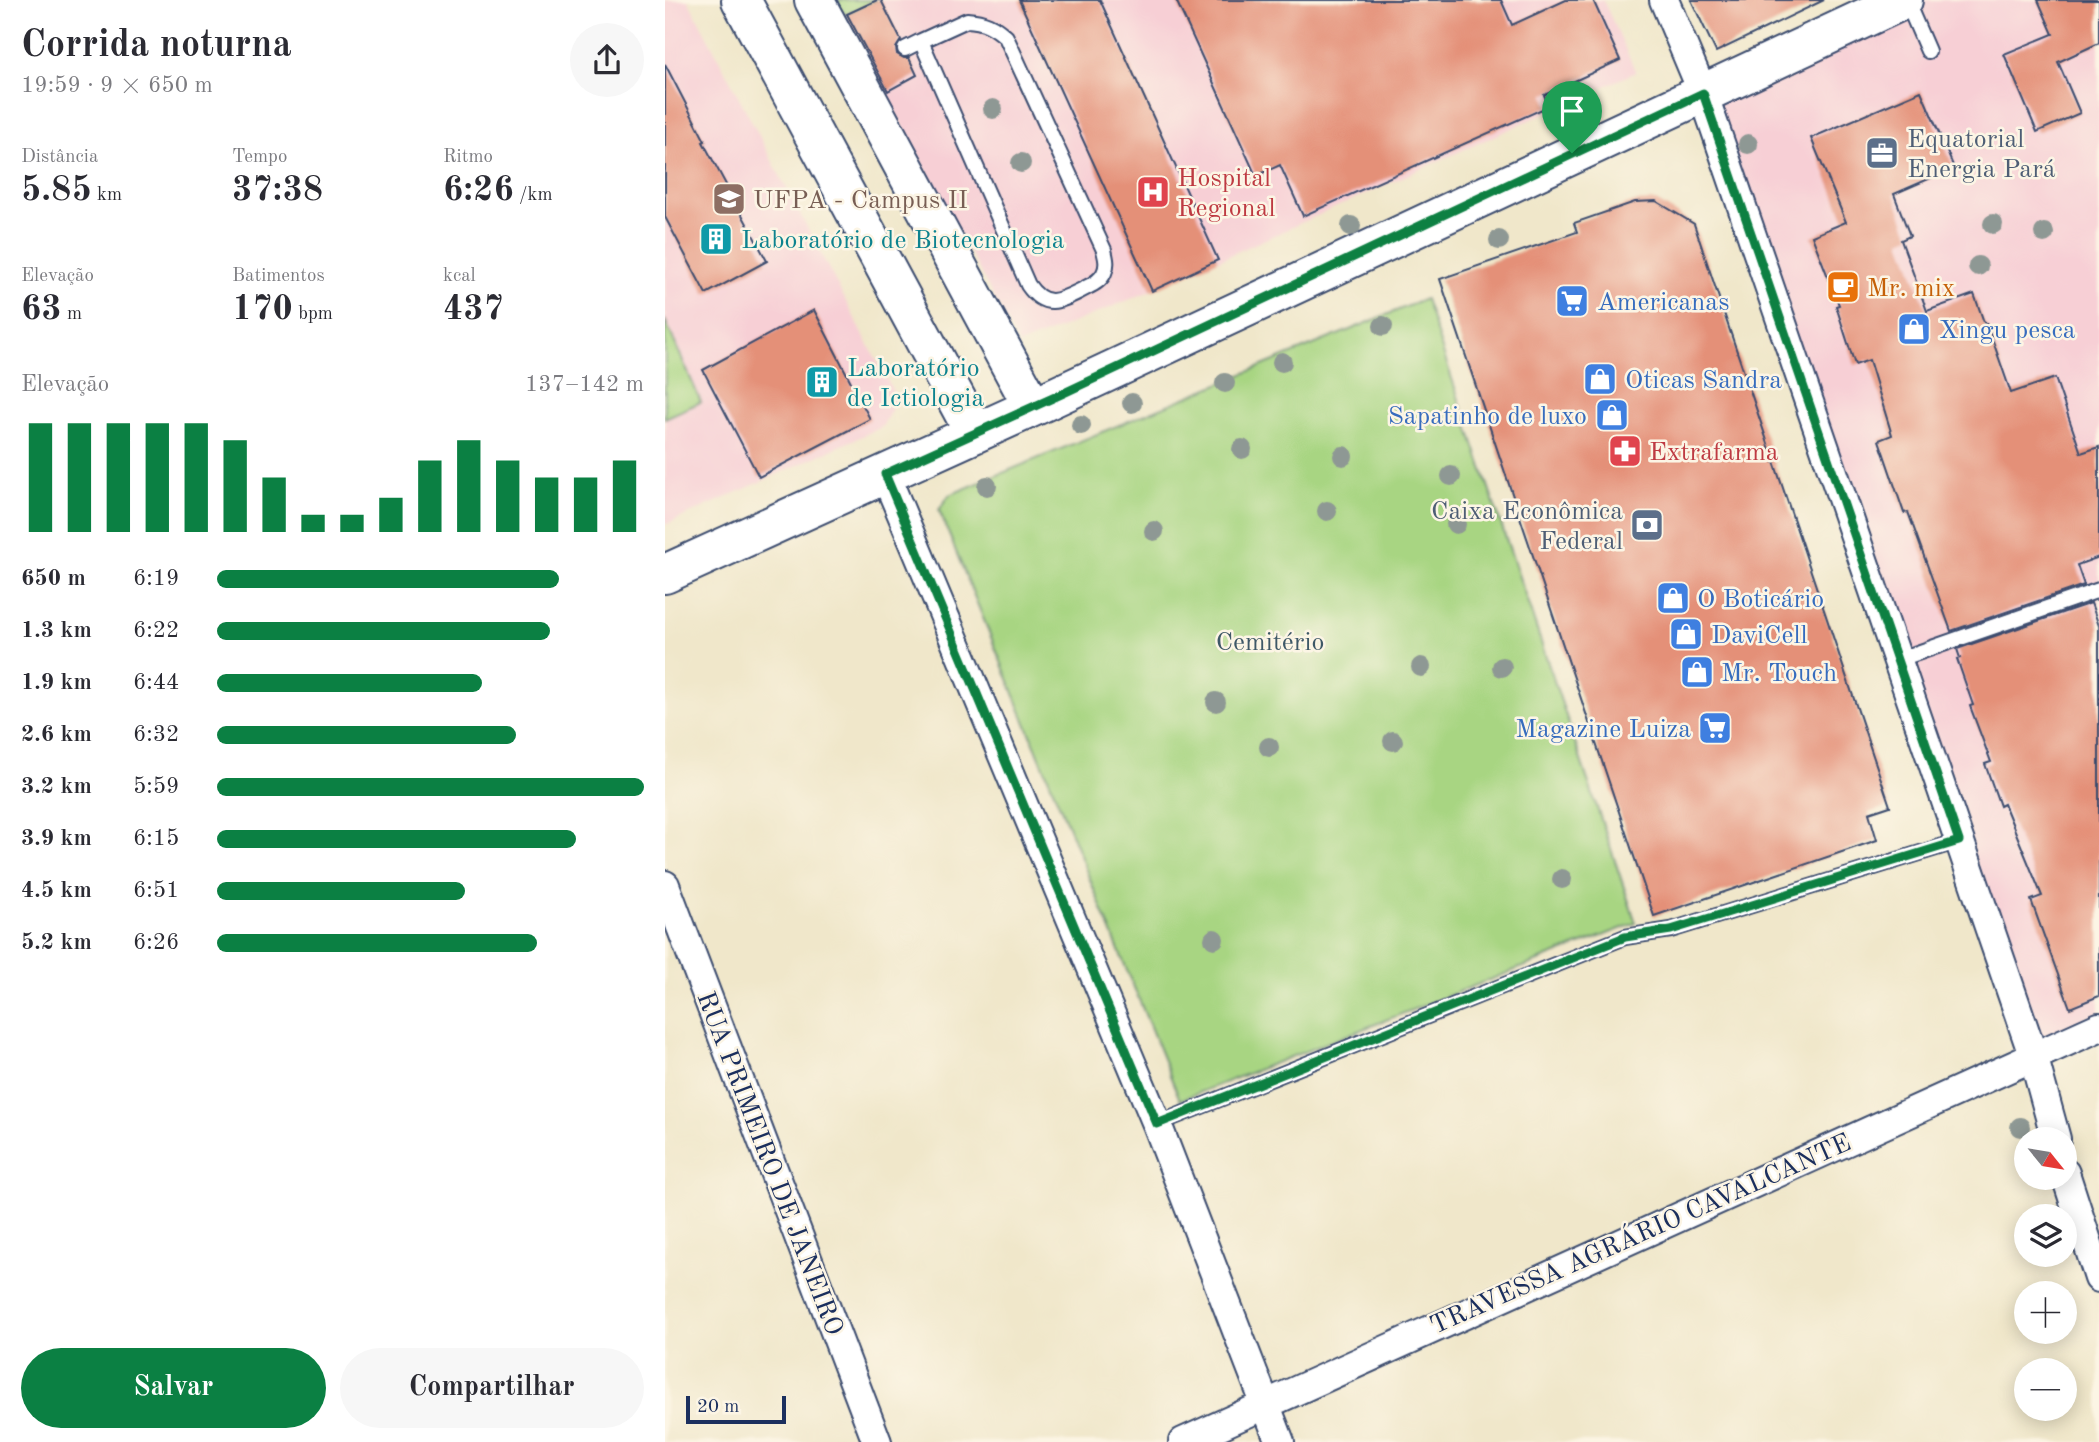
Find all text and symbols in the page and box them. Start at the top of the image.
button: share [570,23,644,97]
text: Corrida noturna [21,27,292,65]
text: 19:59 · 9 × 650 m [21,74,213,97]
pin [1542,81,1602,153]
icon: arrive [1553,92,1591,130]
place label: Equatorial Energia Pará [1907,127,2056,183]
office icon: Equatorial Energia Pará [1863,134,1901,172]
text: Distância [21,148,98,167]
text: Tempo [232,148,287,167]
text: Ritmo [443,148,493,167]
place label: Hospital Regional [1177,166,1275,222]
text: 5.85 [21,173,92,208]
text: 37:38 [232,173,323,208]
text: 6:26 [443,173,514,208]
hospital icon: Hospital Regional [1134,173,1172,211]
school or university icon: UFPA - Campus II [710,180,748,218]
text: km [92,186,122,205]
text: /km [514,186,553,205]
place label: UFPA - Campus II [753,188,968,214]
building icon: Laboratório de Biotecnologia [697,220,735,258]
place label: Laboratório de Biotecnologia [741,228,1065,254]
text: Elevação [21,267,94,286]
text: Batimentos [232,267,325,286]
text: kcal [443,267,476,286]
cafe icon: Mr. mix [1824,268,1862,306]
place label: Mr. mix [1867,276,1955,302]
supermarket icon: Americanas [1553,282,1591,320]
place label: Americanas [1597,290,1730,316]
text: 63 [21,292,62,327]
text: 170 [232,292,293,327]
text: 437 [443,292,504,327]
text: m [62,305,82,324]
text: bpm [293,305,333,324]
shop icon: Xingu pesca [1895,310,1933,348]
place label: Xingu pesca [1939,318,2076,344]
place label: Laboratório de Ictiologia [847,356,984,412]
shop icon: Oticas Sandra [1581,360,1619,398]
building icon: Laboratório de Ictiologia [803,363,841,401]
place label: Oticas Sandra [1625,368,1782,394]
text: Elevação [21,373,109,396]
text: 137–142 m [525,373,644,396]
shop icon: Sapatinho de luxo [1593,396,1631,434]
place label: Sapatinho de luxo [1388,404,1587,430]
pharmacy icon: Extrafarma [1606,432,1644,470]
place label: Extrafarma [1649,440,1779,466]
place label: Caixa Econômica Federal [1431,499,1623,555]
bank icon: Caixa Econômica Federal [1628,506,1666,544]
text: 650 m [21,567,86,590]
text: 6:19 [133,567,179,590]
shop icon: O Boticário [1654,579,1692,617]
place label: O Boticário [1697,587,1824,613]
shop icon: DaviCell [1667,615,1705,653]
text: 1.3 km [21,619,92,642]
text: 6:22 [133,619,179,642]
place label: DaviCell [1711,623,1808,649]
park label: Cemitério [1216,630,1324,656]
shop icon: Mr. Touch [1678,653,1716,691]
place label: Mr. Touch [1721,661,1837,687]
text: 1.9 km [21,671,92,694]
text: 6:44 [133,671,179,694]
supermarket icon: Magazine Luiza [1696,709,1734,747]
place label: Magazine Luiza [1515,717,1691,743]
text: 2.6 km [21,723,92,746]
text: 6:32 [133,723,179,746]
text: 3.2 km [21,775,92,798]
text: 5:59 [133,775,179,798]
text: 3.9 km [21,827,92,850]
text: 6:15 [133,827,179,850]
text: 4.5 km [21,879,92,902]
text: 6:51 [133,879,179,902]
text: 5.2 km [21,931,92,954]
text: 6:26 [133,931,179,954]
street label: RUA PRIMEIRO DE JANEIRO [691,988,847,1339]
street label: TRAVESSA AGRÁRIO CAVALCANTE [1425,1126,1855,1340]
north arrow [2014,1127,2077,1190]
map controls [2014,1127,2077,1421]
button: layers [2014,1204,2077,1267]
button: + [2014,1281,2077,1344]
button: Salvar [21,1348,326,1428]
button: Compartilhar [340,1348,644,1428]
button: − [2014,1358,2077,1421]
scale bar [686,1393,786,1425]
text: 20 m [697,1398,739,1417]

